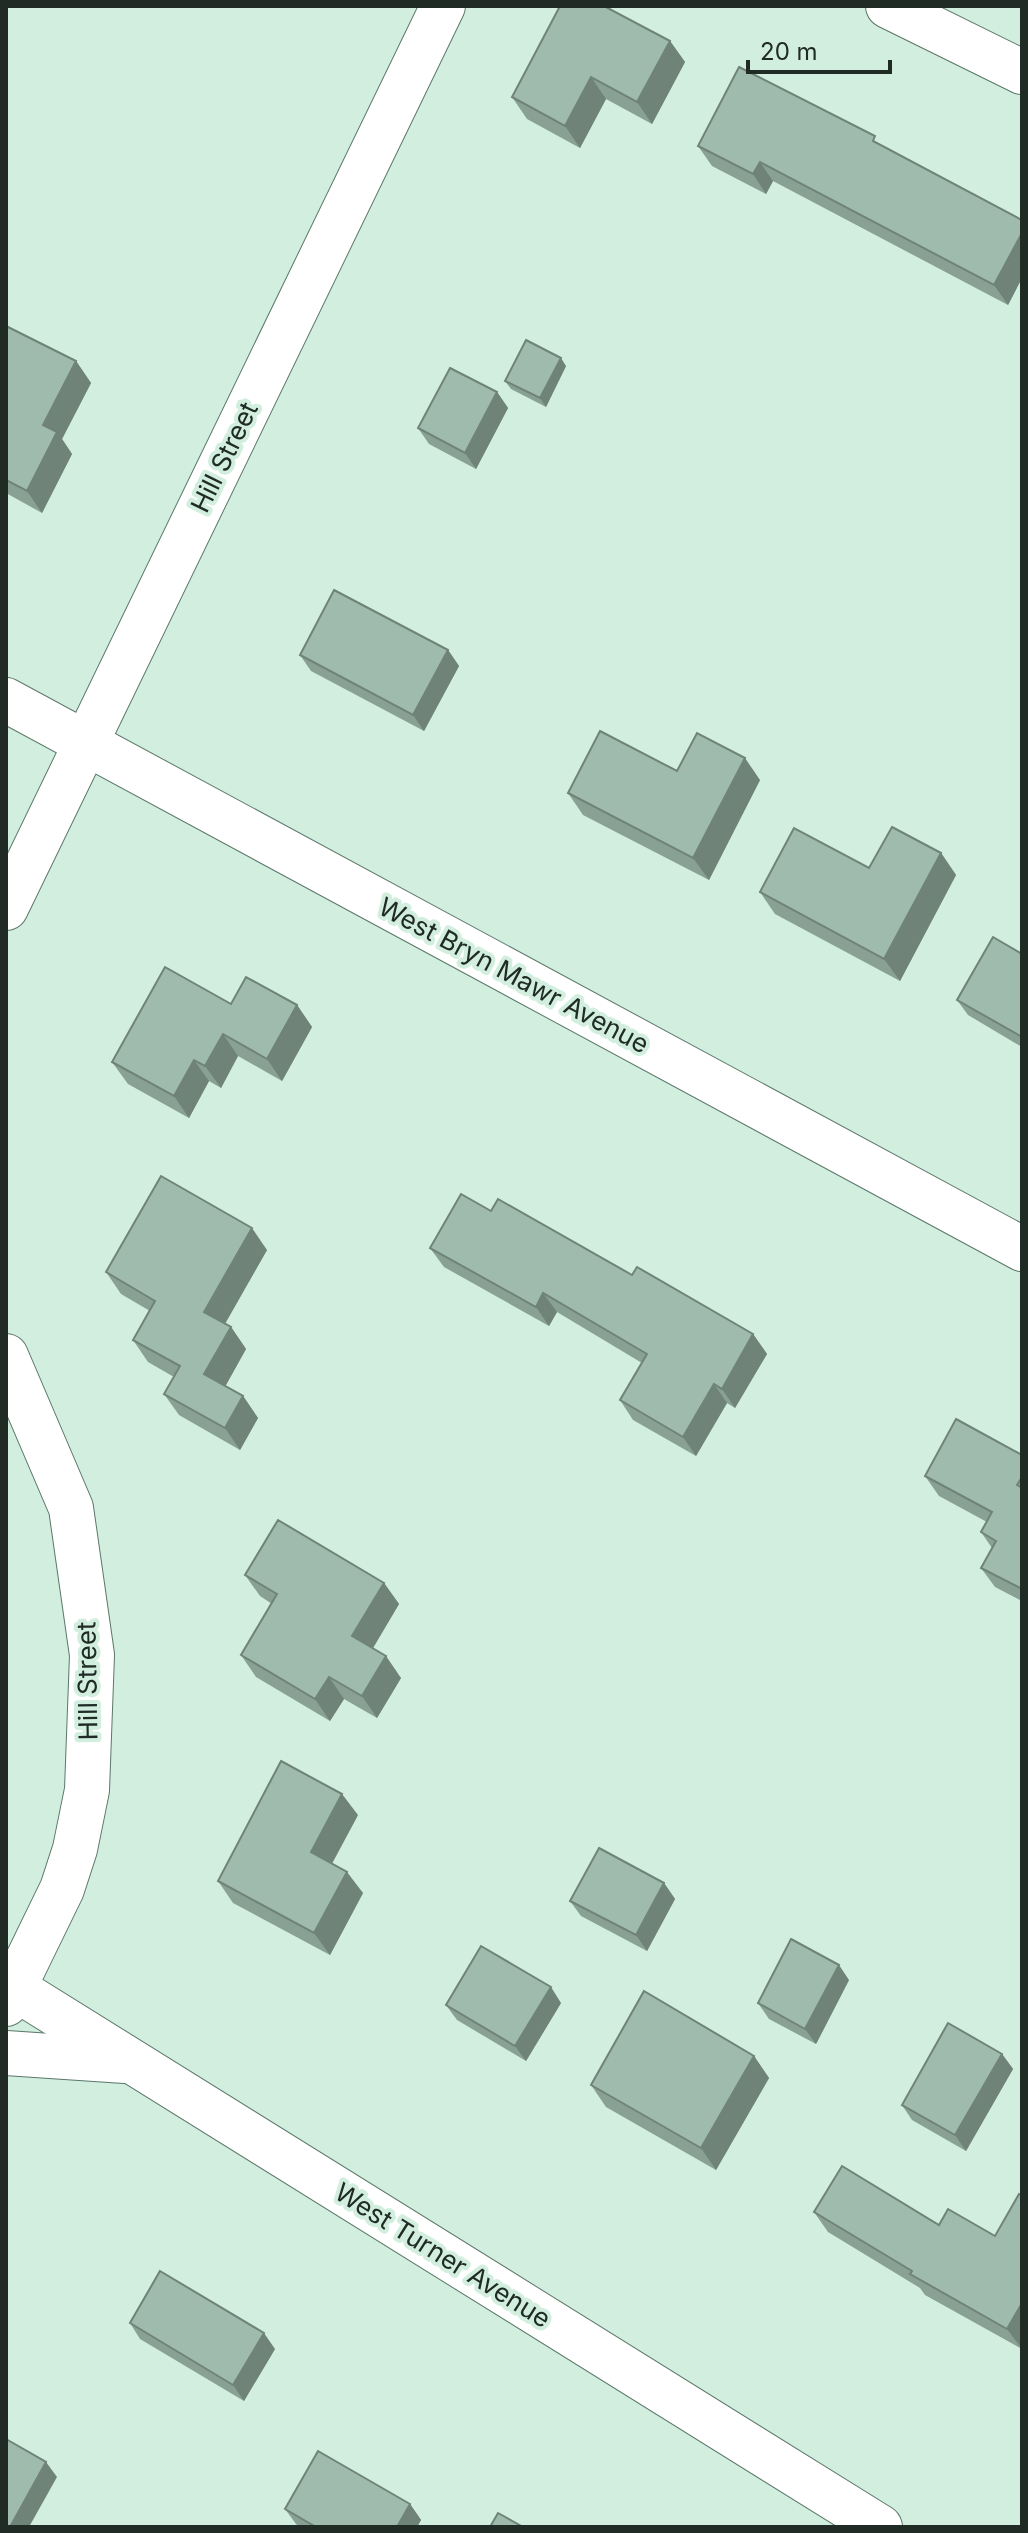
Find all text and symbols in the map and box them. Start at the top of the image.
scale bar [748,24,890,74]
text: 20 m [760,37,818,66]
street label: Hill Street [184,397,264,517]
street label: West Bryn Mawr Avenue [374,891,654,1059]
street label: Hill Street [70,1621,104,1741]
street label: West Turner Avenue [329,2176,557,2334]

